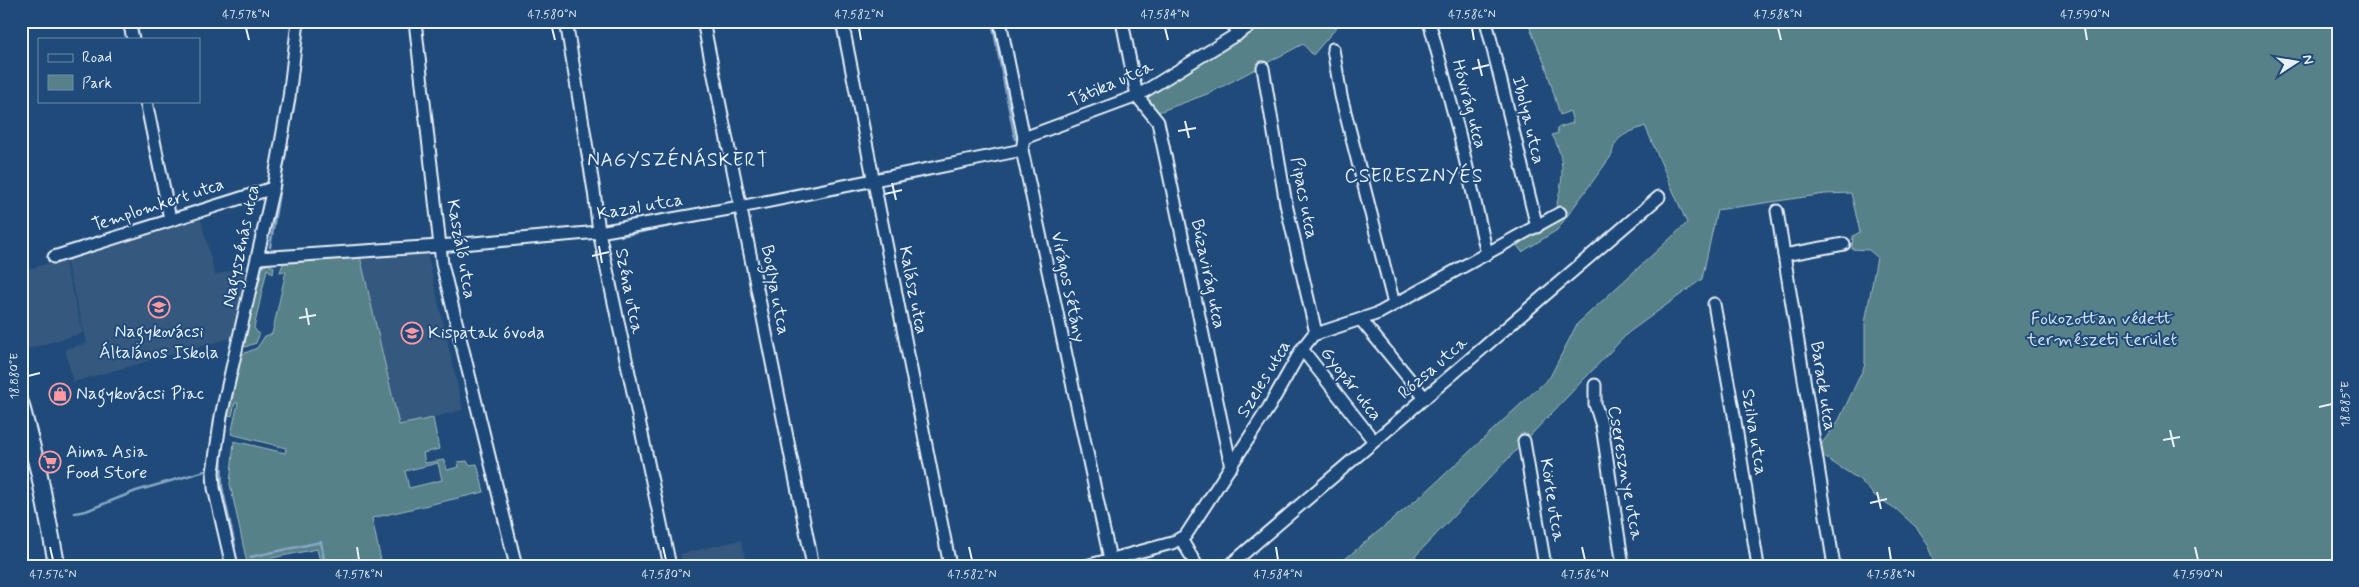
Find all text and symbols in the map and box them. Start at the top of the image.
text: 47.578°N [222,7,270,23]
text: 47.580°N [528,7,576,23]
text: 47.582°N [835,7,883,23]
text: 47.584°N [1141,7,1189,23]
text: 47.586°N [1448,7,1496,23]
text: 47.588°N [1754,7,1802,23]
text: 47.590°N [2060,7,2110,23]
legend [38,38,200,102]
north arrow [2272,38,2322,88]
text: Road [82,48,112,68]
text: N [2298,53,2318,66]
street label: Tátika utca [1065,55,1157,113]
street label: Hóvirág utca [1446,57,1492,151]
text: Park [82,74,112,94]
street label: Ibolya utca [1506,74,1550,166]
district label: NAGYSZÉNÁSKERT [587,147,769,173]
street label: Pipacs utca [1284,155,1324,241]
district label: CSERESZNYÉS [1344,163,1484,189]
street label: Templomkert utca [89,172,227,238]
street label: Nagyszénás utca [216,183,268,310]
street label: Kazal utca [595,188,685,226]
street label: Kaszáló utca [440,197,482,301]
street label: Búzavirág utca [1185,217,1231,331]
street label: Virágos sétány [1045,229,1091,345]
street label: Boglya utca [753,243,795,337]
street label: Kalász utca [893,244,933,336]
street label: Széna utca [609,246,649,336]
school or university icon: Nagykovácsi Általános Iskola [147,295,171,319]
park label: Fokozottan védett természeti terület [2026,307,2178,352]
place label: Nagykovácsi Általános Iskola [99,320,219,365]
school or university icon: Kispatak óvoda [400,321,424,345]
place label: Kispatak óvoda [428,321,545,345]
street label: Rózsa utca [1393,331,1473,405]
street label: Szeles utca [1231,336,1297,422]
street label: Barack utca [1804,340,1842,432]
street label: Gyopár utca [1315,342,1387,426]
text: 18.880°E [7,353,23,399]
text: 18.885°E [2338,381,2354,427]
shop icon: Nagykovácsi Piac [48,382,72,406]
place label: Nagykovácsi Piac [76,382,204,408]
street label: Szilva utca [1735,387,1773,477]
street label: Cseresznye utca [1601,404,1649,542]
place label: Aima Asia Food Store [66,440,147,485]
supermarket icon: Aima Asia Food Store [38,450,62,474]
street label: Körte utca [1534,457,1570,544]
text: 47.576°N [30,567,76,583]
text: 47.578°N [335,567,383,583]
text: 47.580°N [642,567,690,583]
text: 47.582°N [948,567,996,583]
text: 47.584°N [1254,567,1302,583]
text: 47.586°N [1561,567,1609,583]
text: 47.588°N [1867,567,1915,583]
text: 47.590°N [2173,567,2223,583]

